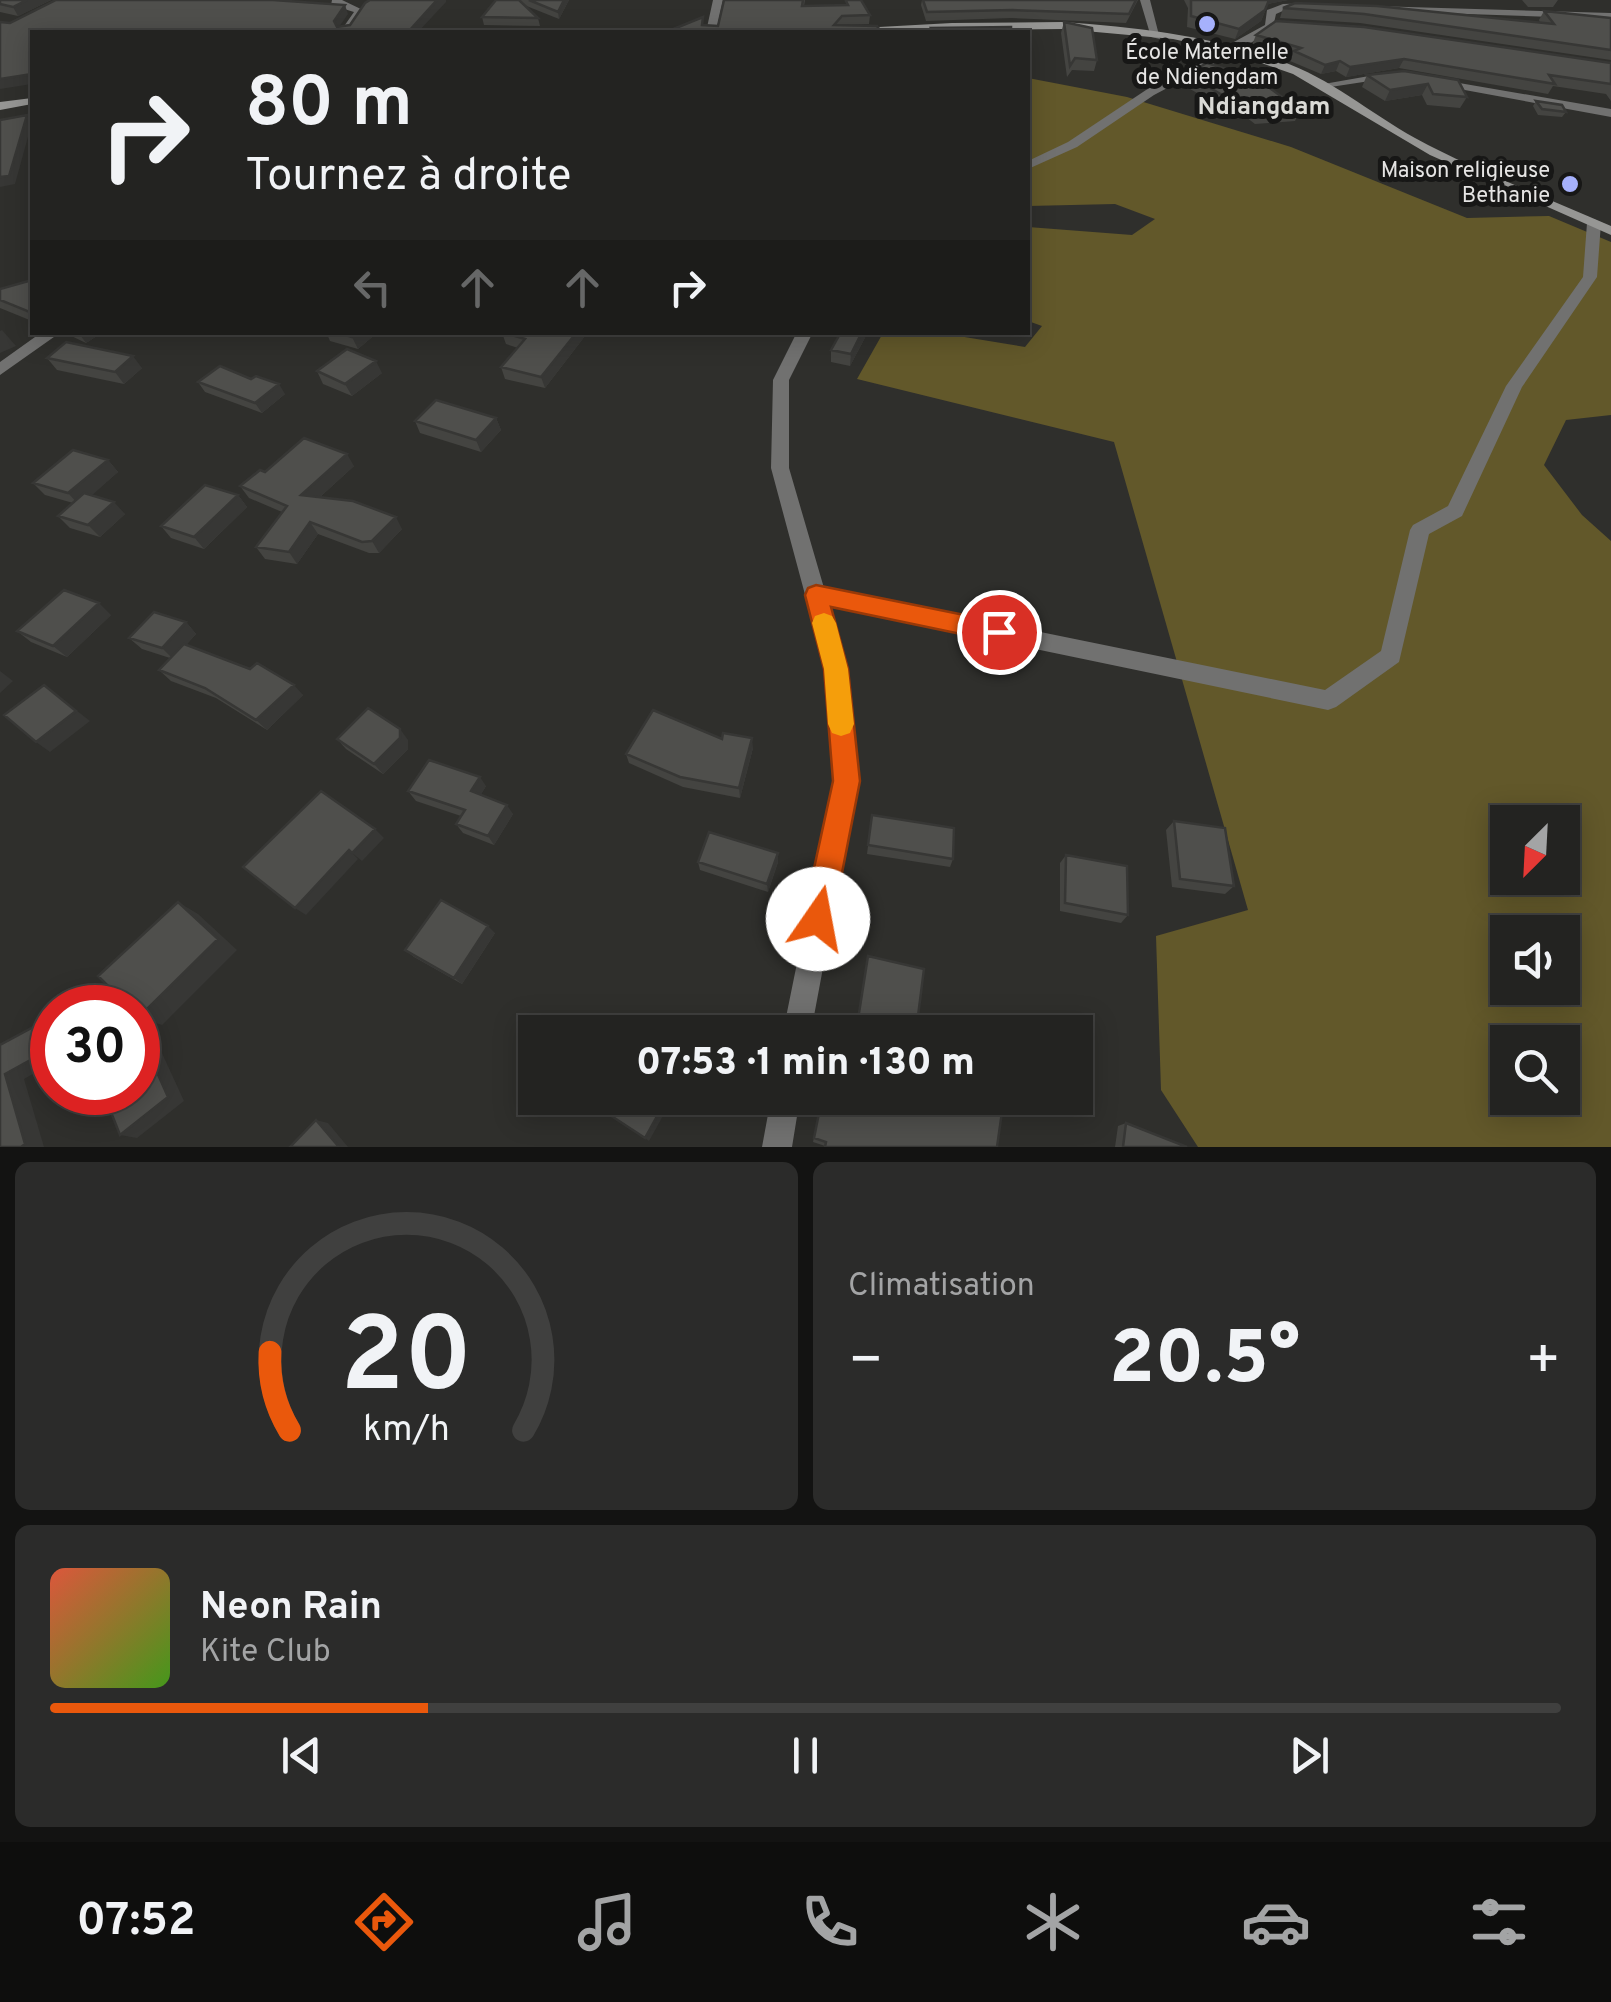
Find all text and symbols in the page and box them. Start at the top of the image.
marker: École Maternelle de Ndiengdam [1196,13,1218,35]
place label: École Maternelle de Ndiengdam [1125,38,1289,92]
text: 80 m [245,62,413,151]
icon: right [80,70,210,200]
district label: Ndiangdam [1197,92,1331,124]
text: Tournez à droite [245,149,572,206]
place label: Maison religieuse Bethanie [1381,158,1550,210]
marker: Maison religieuse Bethanie [1559,173,1581,195]
icon: left [345,260,400,315]
icon: ahead [450,260,505,315]
icon: ahead [555,260,610,315]
icon: right [660,260,715,315]
pin [957,590,1042,675]
icon: arrive [972,605,1027,660]
north arrow [1490,805,1580,895]
map controls [1490,805,1580,1115]
position arrow [766,867,870,971]
button: sound [1490,915,1580,1005]
speed limit sign: 30 [30,985,160,1115]
button: search [1490,1025,1580,1115]
text: 07:53 · 1 min · 130 m [636,1040,975,1089]
text: Climatisation [848,1267,1035,1307]
text: 20 [341,1296,472,1428]
text: 20.5° [1109,1315,1300,1410]
text: − [848,1328,883,1398]
text: + [1526,1328,1561,1398]
text: km/h [363,1408,450,1454]
text: Neon Rain [200,1584,382,1633]
text: Kite Club [200,1633,331,1673]
icon: previous [274,1728,329,1783]
icon: pause [778,1728,833,1783]
icon: next [1282,1728,1337,1783]
icon: directions [349,1887,419,1957]
icon: music [572,1887,642,1957]
icon: phone [795,1887,865,1957]
icon: climate [1018,1887,1088,1957]
icon: car [1241,1887,1311,1957]
icon: filters [1464,1887,1534,1957]
text: 07:52 [77,1894,195,1951]

